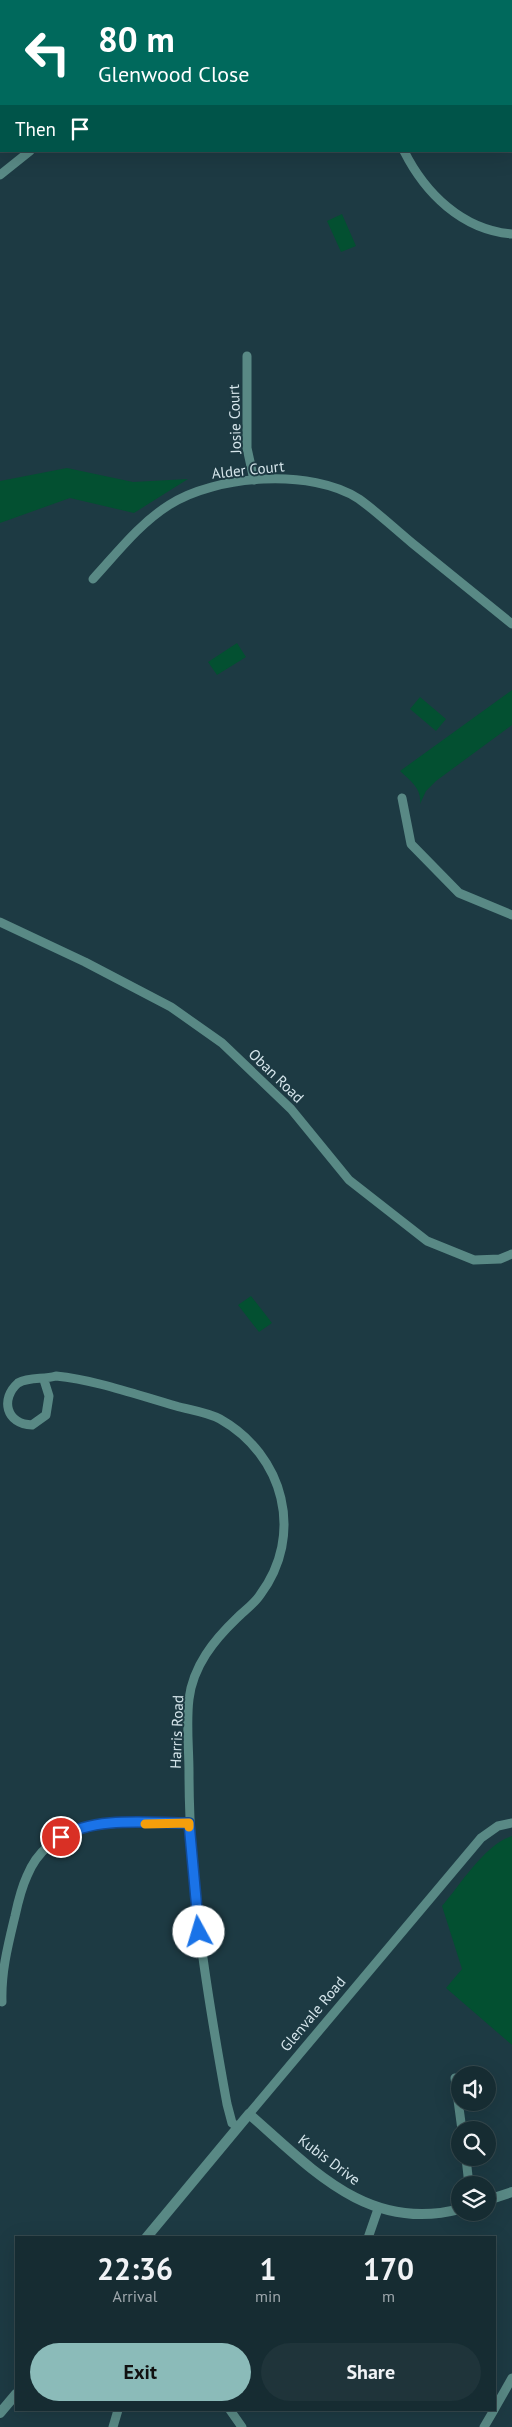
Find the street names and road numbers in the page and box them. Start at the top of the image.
street label: Josie Court [224,384,245,455]
street label: Alder Court [211,456,285,483]
street label: Oban Road [245,1045,308,1107]
street label: Harris Road [166,1695,187,1769]
street label: Glenvale Road [276,1972,349,2055]
street label: Kubis Drive [294,2130,364,2189]

